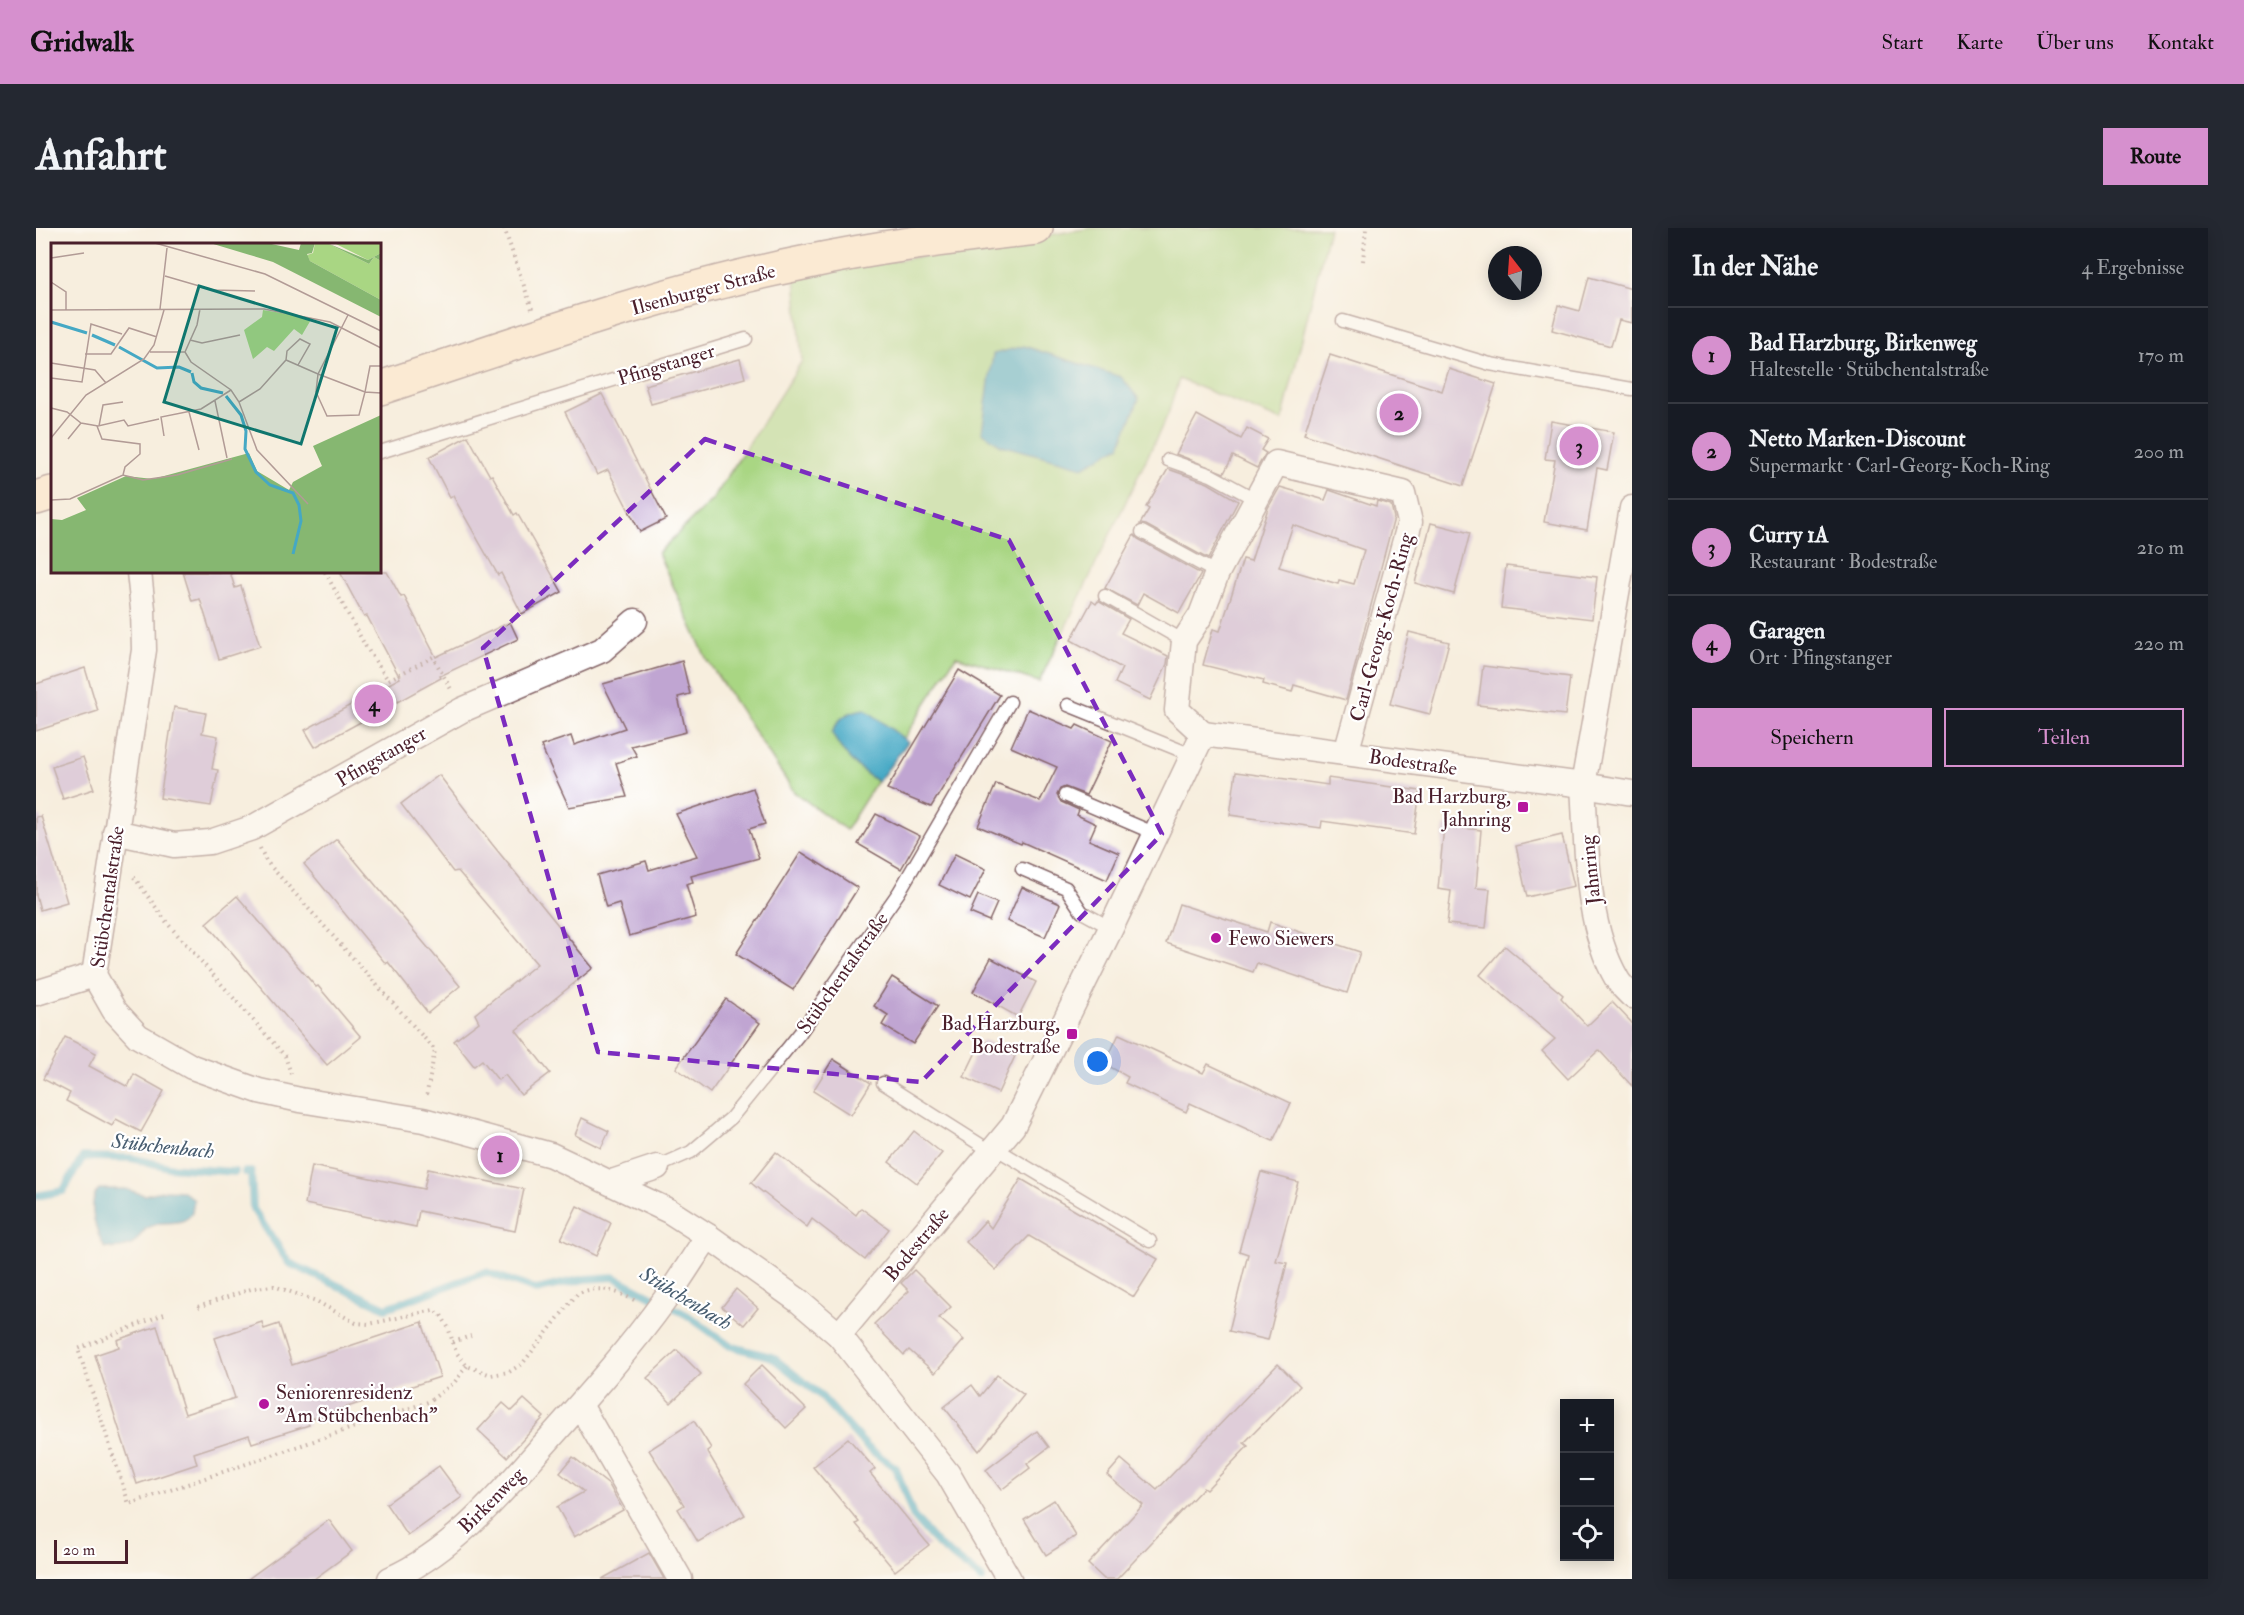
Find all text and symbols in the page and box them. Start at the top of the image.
text: Gridwalk [30,25,134,60]
text: Start [1881,29,1923,56]
text: Karte [1956,29,2003,56]
text: Über uns [2036,29,2114,56]
text: Kontakt [2147,29,2214,56]
button: Route [2103,128,2208,185]
text: Anfahrt [36,130,167,182]
inset map [51,243,381,573]
north arrow [1488,246,1542,300]
text: In der Nähe [1692,251,1818,283]
text: 4 Ergebnisse [2082,255,2184,280]
street label: Ilsenburger Straße [628,258,778,321]
text: Bad Harzburg, Birkenweg [1749,329,1977,357]
street label: Pfingstanger [614,338,718,391]
text: 1 [1708,343,1715,368]
text: 170 m [2138,343,2184,368]
text: Haltestelle · Stübchentalstraße [1749,357,1989,382]
pin: 2 [1380,390,1418,435]
pin: 3 [1560,424,1598,468]
text: Netto Marken-Discount [1749,425,1966,453]
text: 2 [1706,439,1717,464]
text: 200 m [2134,439,2184,464]
text: Supermarkt · Carl-Georg-Koch-Ring [1749,453,2050,478]
text: Curry 1A [1749,521,1829,549]
street label: Carl-Georg-Koch-Ring [1344,529,1419,724]
text: 3 [1708,535,1715,560]
text: 210 m [2137,535,2184,560]
text: Restaurant · Bodestraße [1749,549,1937,574]
text: Garagen [1749,617,1825,645]
text: 4 [1706,631,1717,656]
text: 220 m [2134,631,2184,656]
text: Ort · Pfingstanger [1749,645,1892,670]
pin: 4 [354,682,394,726]
button: Speichern [1692,708,1932,767]
button: Teilen [1944,708,2184,767]
street label: Pfingstanger [332,720,431,792]
street label: Bodestraße [1367,744,1459,781]
place label: Bad Harzburg, Jahnring [1392,784,1512,832]
marker: Bad Harzburg, Jahnring [1516,800,1530,814]
street label: Stübchentalstraße [85,825,130,970]
street label: Jahnring [1574,833,1607,907]
street label: Stübchentalstraße [791,908,894,1039]
place label: Fewo Siewers [1228,926,1334,951]
marker: Fewo Siewers [1209,931,1223,945]
place label: Bad Harzburg, Bodestraße [941,1011,1060,1059]
marker: Bad Harzburg, Bodestraße [1065,1027,1079,1041]
your location [1083,1047,1112,1076]
water label: Stübchenbach [109,1128,216,1165]
pin: 1 [480,1132,520,1178]
street label: Bodestraße [878,1202,955,1286]
water label: Stübchenbach [634,1260,737,1337]
place label: Seniorenresidenz "Am Stübchenbach" [276,1380,438,1428]
marker: Seniorenresidenz "Am Stübchenbach" [257,1397,271,1411]
map controls [1560,1399,1614,1561]
button: + [1560,1399,1614,1453]
button: − [1560,1453,1614,1507]
street label: Birkenweg [453,1461,531,1539]
button: locate [1560,1507,1614,1561]
scale bar [54,1537,128,1564]
text: 20 m [63,1540,95,1560]

